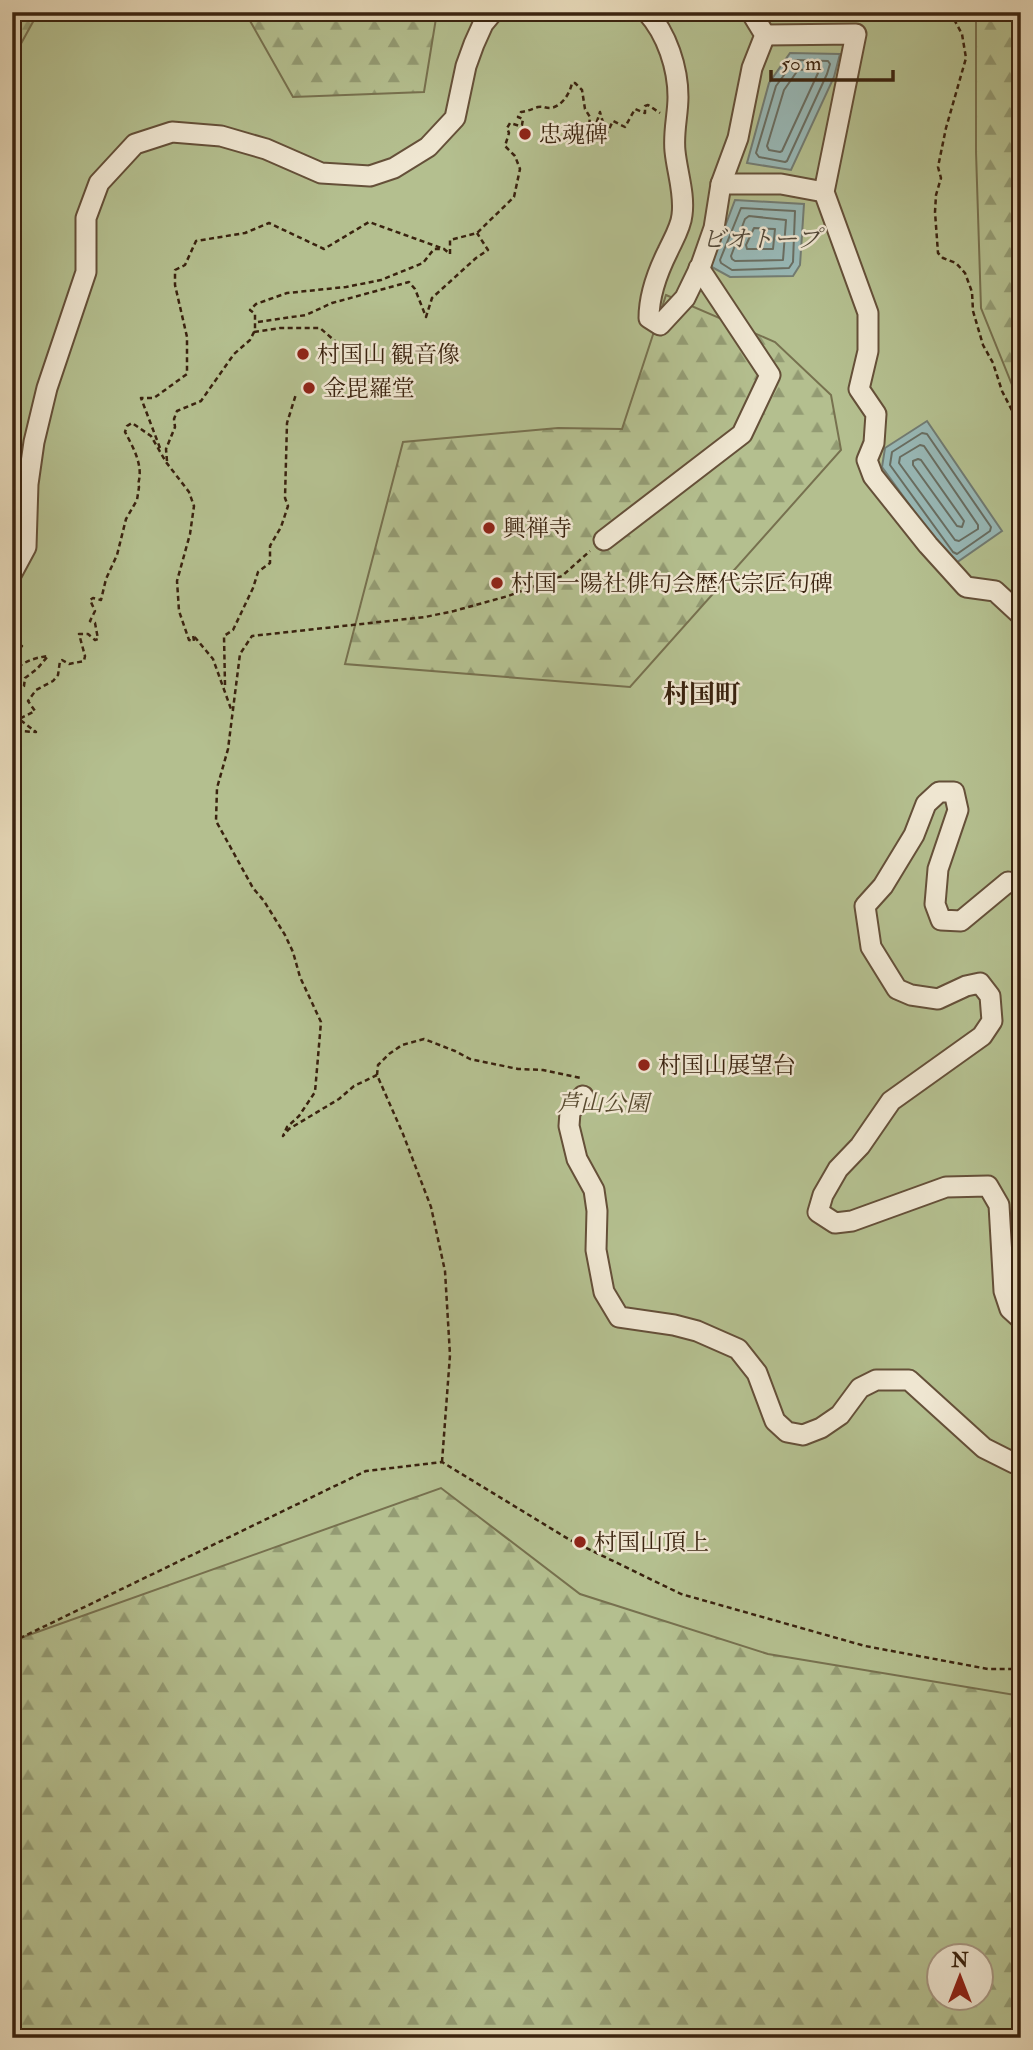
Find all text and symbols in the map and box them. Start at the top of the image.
scale bar [771,38,893,82]
text: 50 m [781,50,822,77]
place label: 忠魂碑 [539,120,608,149]
marker: 忠魂碑 [517,126,533,142]
water label: ビオトープ [702,224,825,255]
place label: 村国山 観音像 [317,340,460,369]
marker: 村国山 観音像 [295,346,311,362]
place label: 金毘羅堂 [323,374,415,403]
marker: 金毘羅堂 [301,380,317,396]
place label: 興禅寺 [503,514,572,543]
marker: 興禅寺 [481,520,497,536]
place label: 村国一陽社俳句会歴代宗匠句碑 [511,569,833,598]
marker: 村国一陽社俳句会歴代宗匠句碑 [489,575,505,591]
district label: 村国町 [663,679,741,711]
place label: 村国山展望台 [658,1051,796,1080]
marker: 村国山展望台 [636,1057,652,1073]
park label: 芦山公園 [557,1089,653,1118]
place label: 村国山頂上 [594,1528,709,1557]
marker: 村国山頂上 [572,1534,588,1550]
north arrow [925,1941,995,2011]
text: N [950,1949,969,1973]

